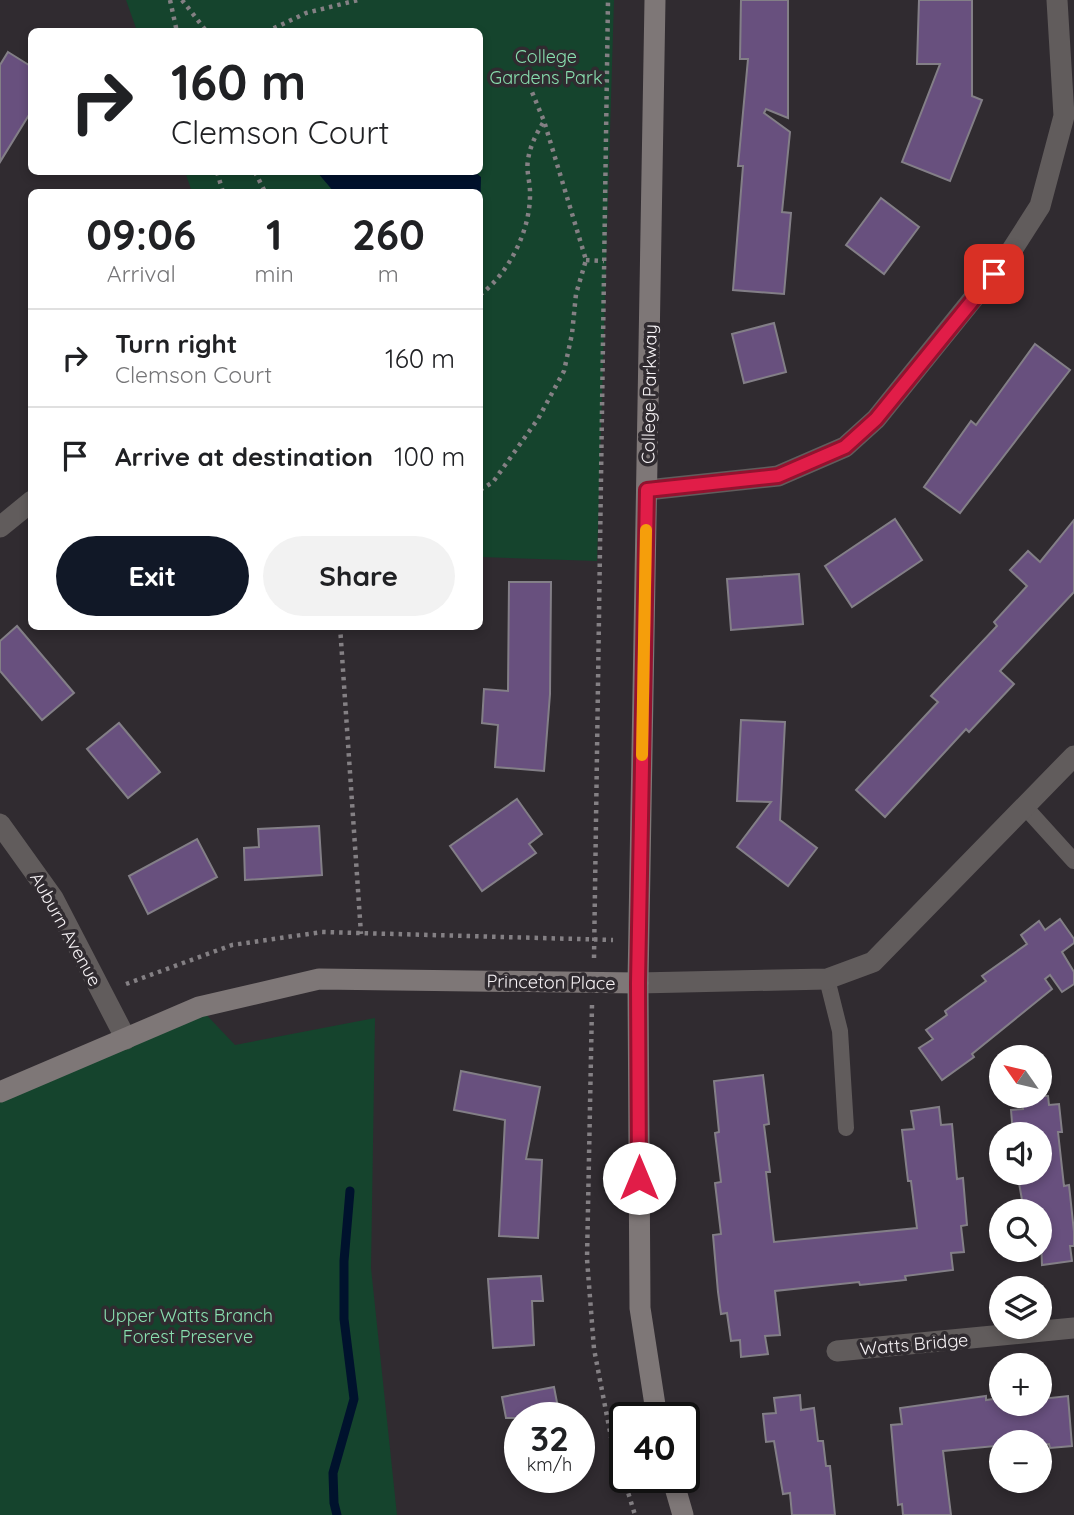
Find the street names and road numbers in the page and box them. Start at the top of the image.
street label: College Parkway [636,324,662,464]
street label: Auburn Avenue [25,868,107,990]
street label: Princeton Place [486,969,616,995]
street label: Watts Bridge [859,1328,969,1360]

